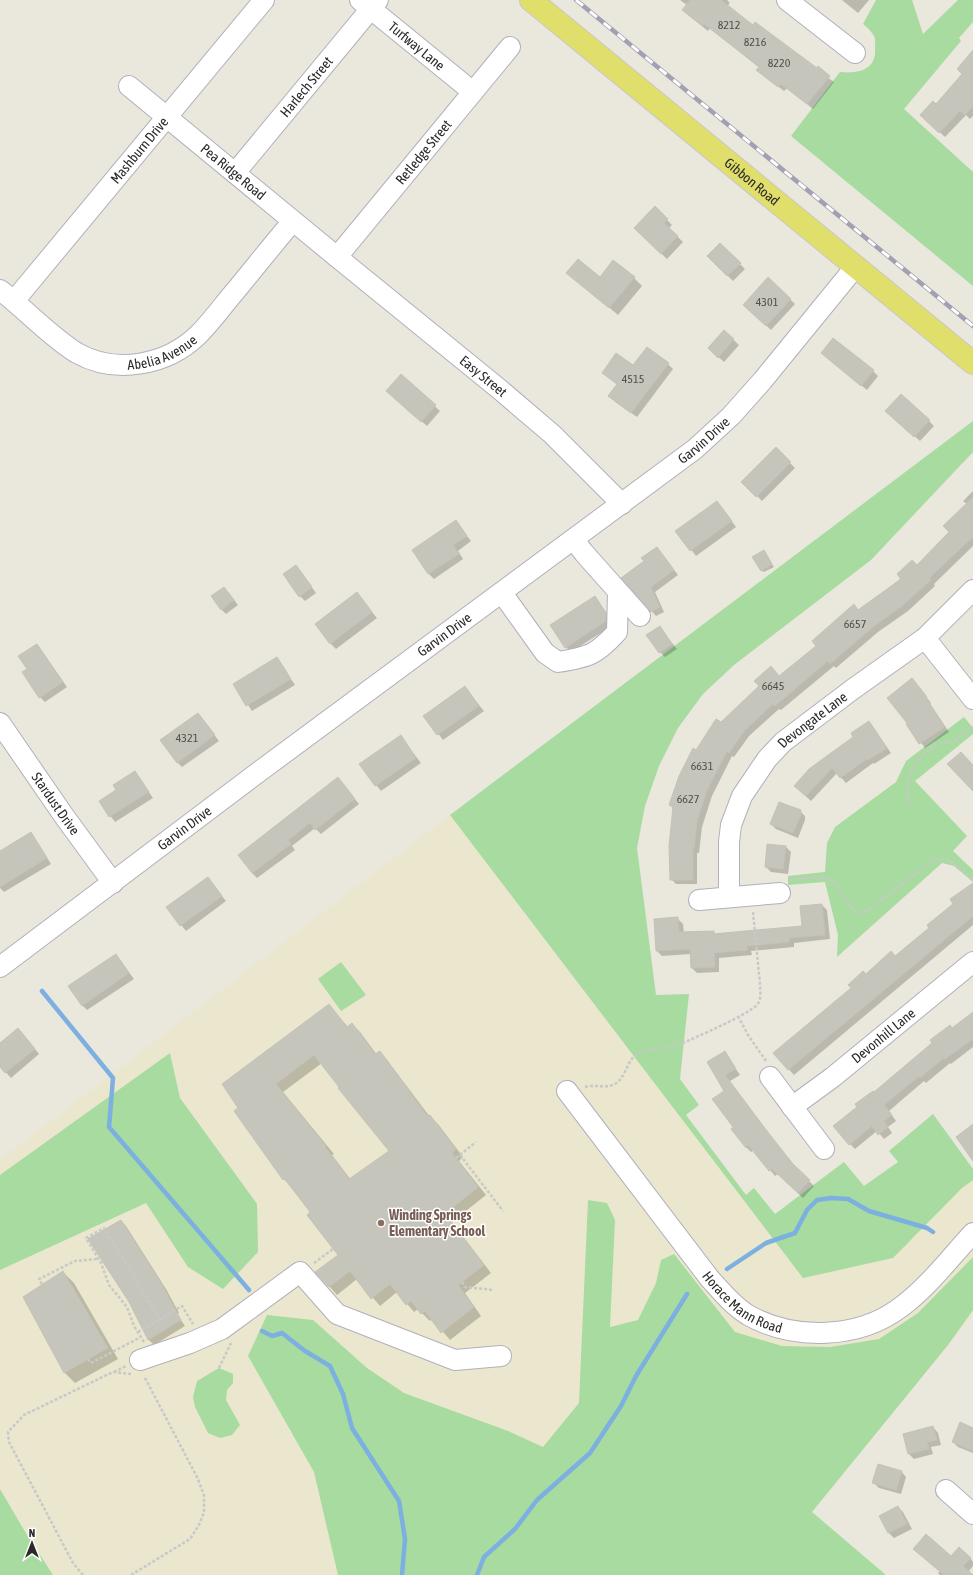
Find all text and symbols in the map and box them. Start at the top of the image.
house number: 8212 [718,18,740,32]
street label: Turfway Lane [385,19,448,74]
house number: 8216 [744,35,767,49]
street label: Harlech Street [277,53,336,120]
house number: 8220 [768,56,791,70]
street label: Mashburn Drive [107,114,171,187]
street label: Retledge Street [392,117,455,188]
street label: Pea Ridge Road [198,140,269,203]
street label: Gibbon Road [721,154,783,209]
house number: 4301 [756,295,779,309]
street label: Abelia Avenue [127,332,200,373]
street label: Easy Street [457,352,510,400]
house number: 4515 [622,372,644,386]
street label: Garvin Drive [675,414,733,467]
street label: Garvin Drive [414,609,474,660]
house number: 6657 [844,617,867,631]
house number: 6645 [762,679,784,693]
street label: Devongate Lane [774,688,850,751]
house number: 4321 [176,731,199,745]
house number: 6631 [691,759,714,773]
street label: Stardust Drive [29,769,83,838]
house number: 6627 [677,792,700,806]
street label: Garvin Drive [154,803,214,853]
street label: Devonhill Lane [848,1005,918,1066]
place label: Winding Springs Elementary School [388,1207,485,1239]
marker: Winding Springs Elementary School [376,1218,386,1228]
street label: Horace Mann Road [699,1268,784,1336]
north arrow [12,1523,52,1563]
text: N [29,1527,35,1539]

